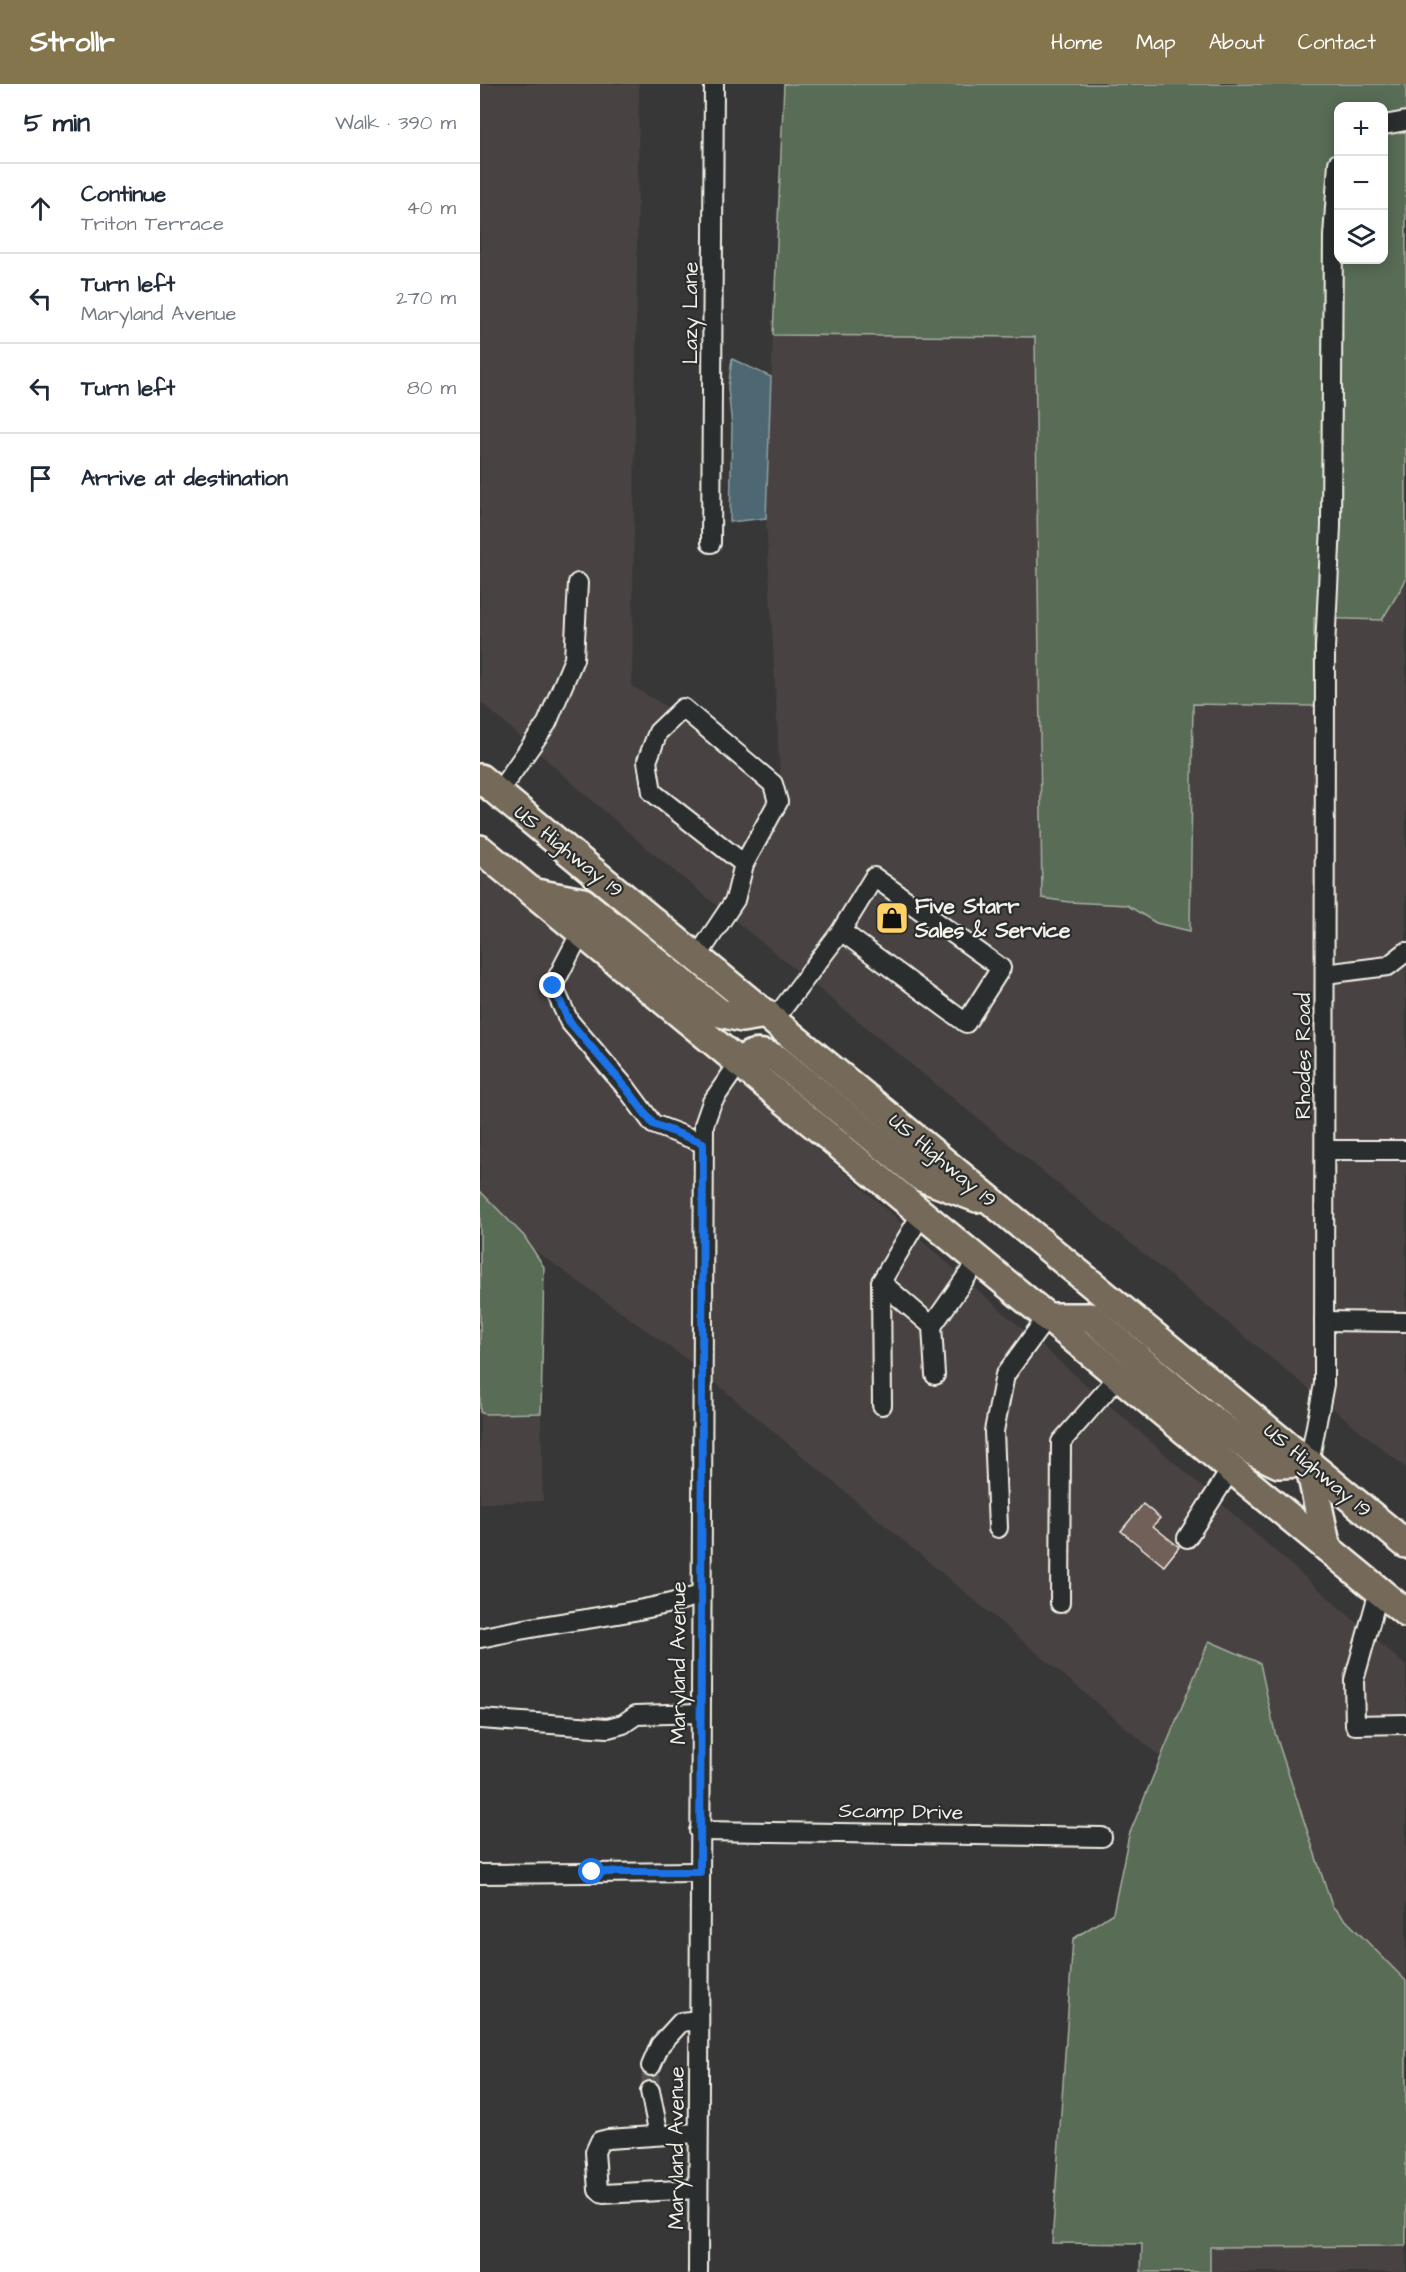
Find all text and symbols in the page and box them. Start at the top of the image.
text: Strollr [30,23,115,62]
text: Home [1051,28,1103,57]
text: Map [1136,28,1176,57]
text: About [1209,28,1265,57]
text: Contact [1298,28,1376,57]
map controls [1334,102,1388,264]
button: + [1334,102,1388,156]
text: 5 min [24,105,90,141]
text: Walk · 390 m [335,109,456,137]
button: − [1334,156,1388,210]
text: Continue [81,179,166,210]
icon: ahead [24,192,57,225]
text: 40 m [406,194,456,222]
text: Triton Terrace [81,210,224,238]
button: layers [1334,210,1388,264]
street label: Lazy Lane [676,262,707,364]
text: Turn left [81,269,175,300]
icon: left [24,282,57,315]
text: 270 m [396,284,456,312]
text: Maryland Avenue [81,300,236,328]
icon: left [24,372,57,405]
text: Turn left [81,373,175,404]
text: 80 m [407,374,456,402]
icon: arrive [24,462,57,495]
text: Arrive at destination [81,463,288,494]
street label: US Highway 19 [507,798,630,906]
place label: Five Starr Sales & Service [914,892,1071,945]
shop icon: Five Starr Sales & Service [874,900,910,936]
route end [539,972,565,998]
street label: Rhodes Road [1289,993,1318,1119]
street label: US Highway 19 [881,1107,1003,1216]
street label: US Highway 19 [1256,1417,1378,1526]
street label: Maryland Avenue [664,1581,695,1745]
street label: Scamp Drive [838,1796,964,1828]
route start [578,1858,604,1884]
street label: Maryland Avenue [662,2066,693,2230]

